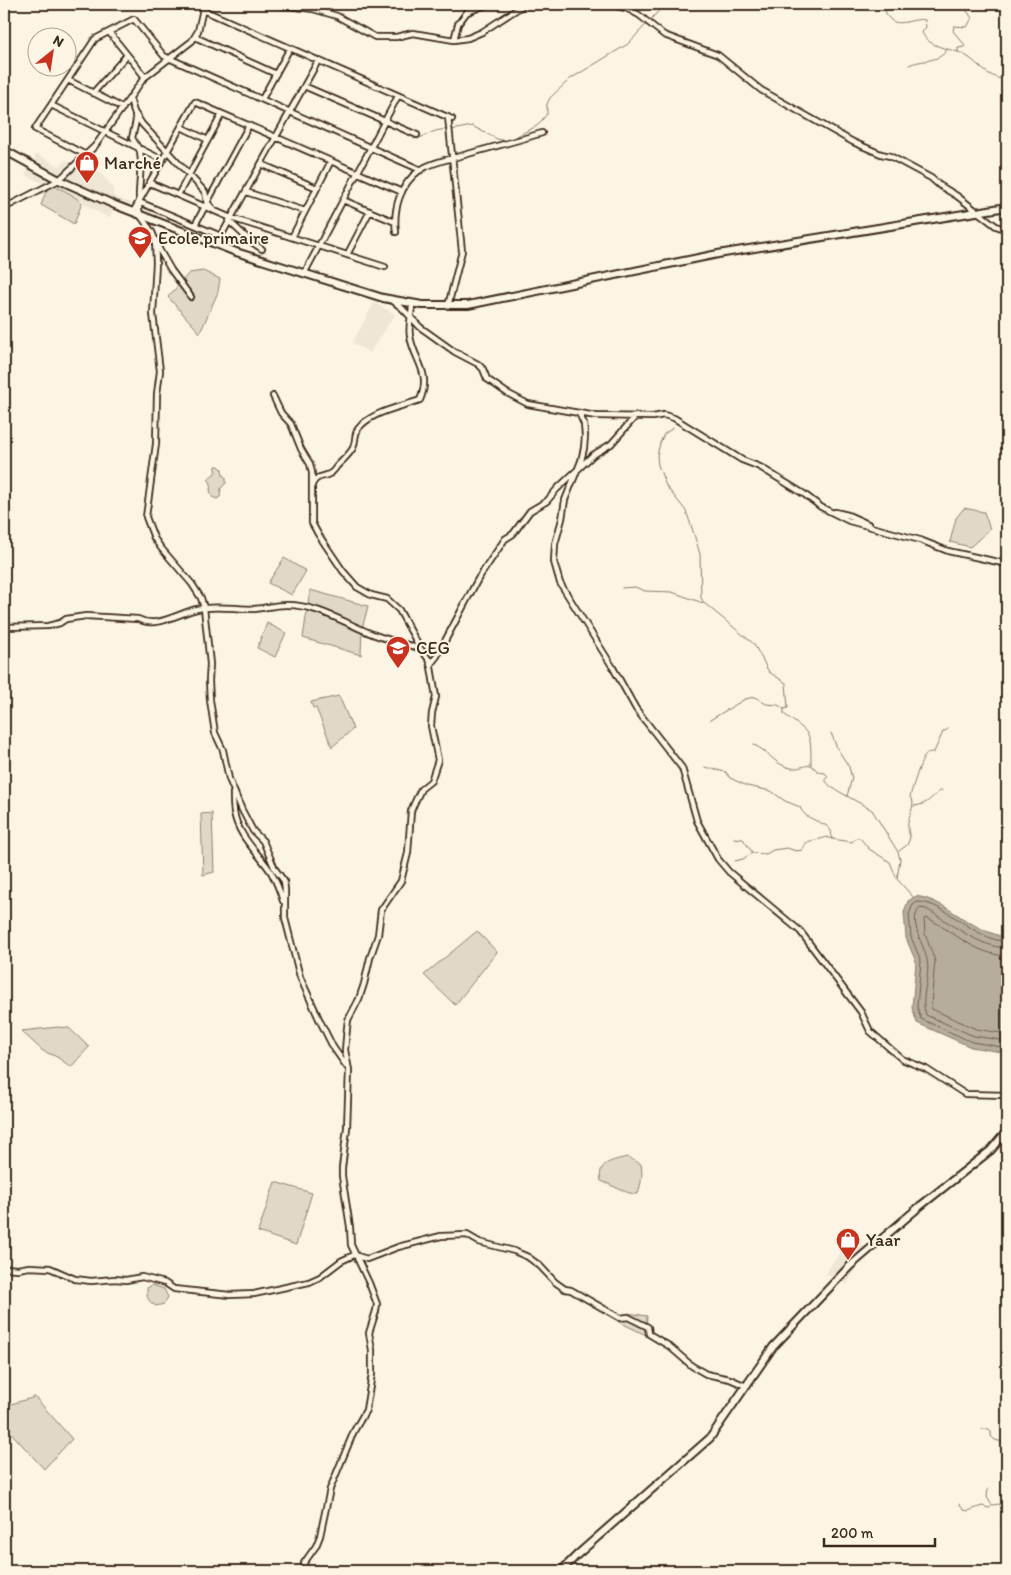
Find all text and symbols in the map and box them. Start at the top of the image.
north arrow [28,28,78,78]
text: N [50,31,67,51]
shop icon: Marché [74,150,100,184]
place label: Marché [104,152,161,174]
school or university icon: Ecole primaire [127,225,153,259]
place label: Ecole primaire [158,227,269,249]
school or university icon: CEG [385,635,411,669]
place label: CEG [416,637,450,659]
shop icon: Yaar [835,1227,861,1261]
place label: Yaar [866,1229,901,1251]
scale bar [824,1515,935,1547]
text: 200 m [831,1524,874,1542]

